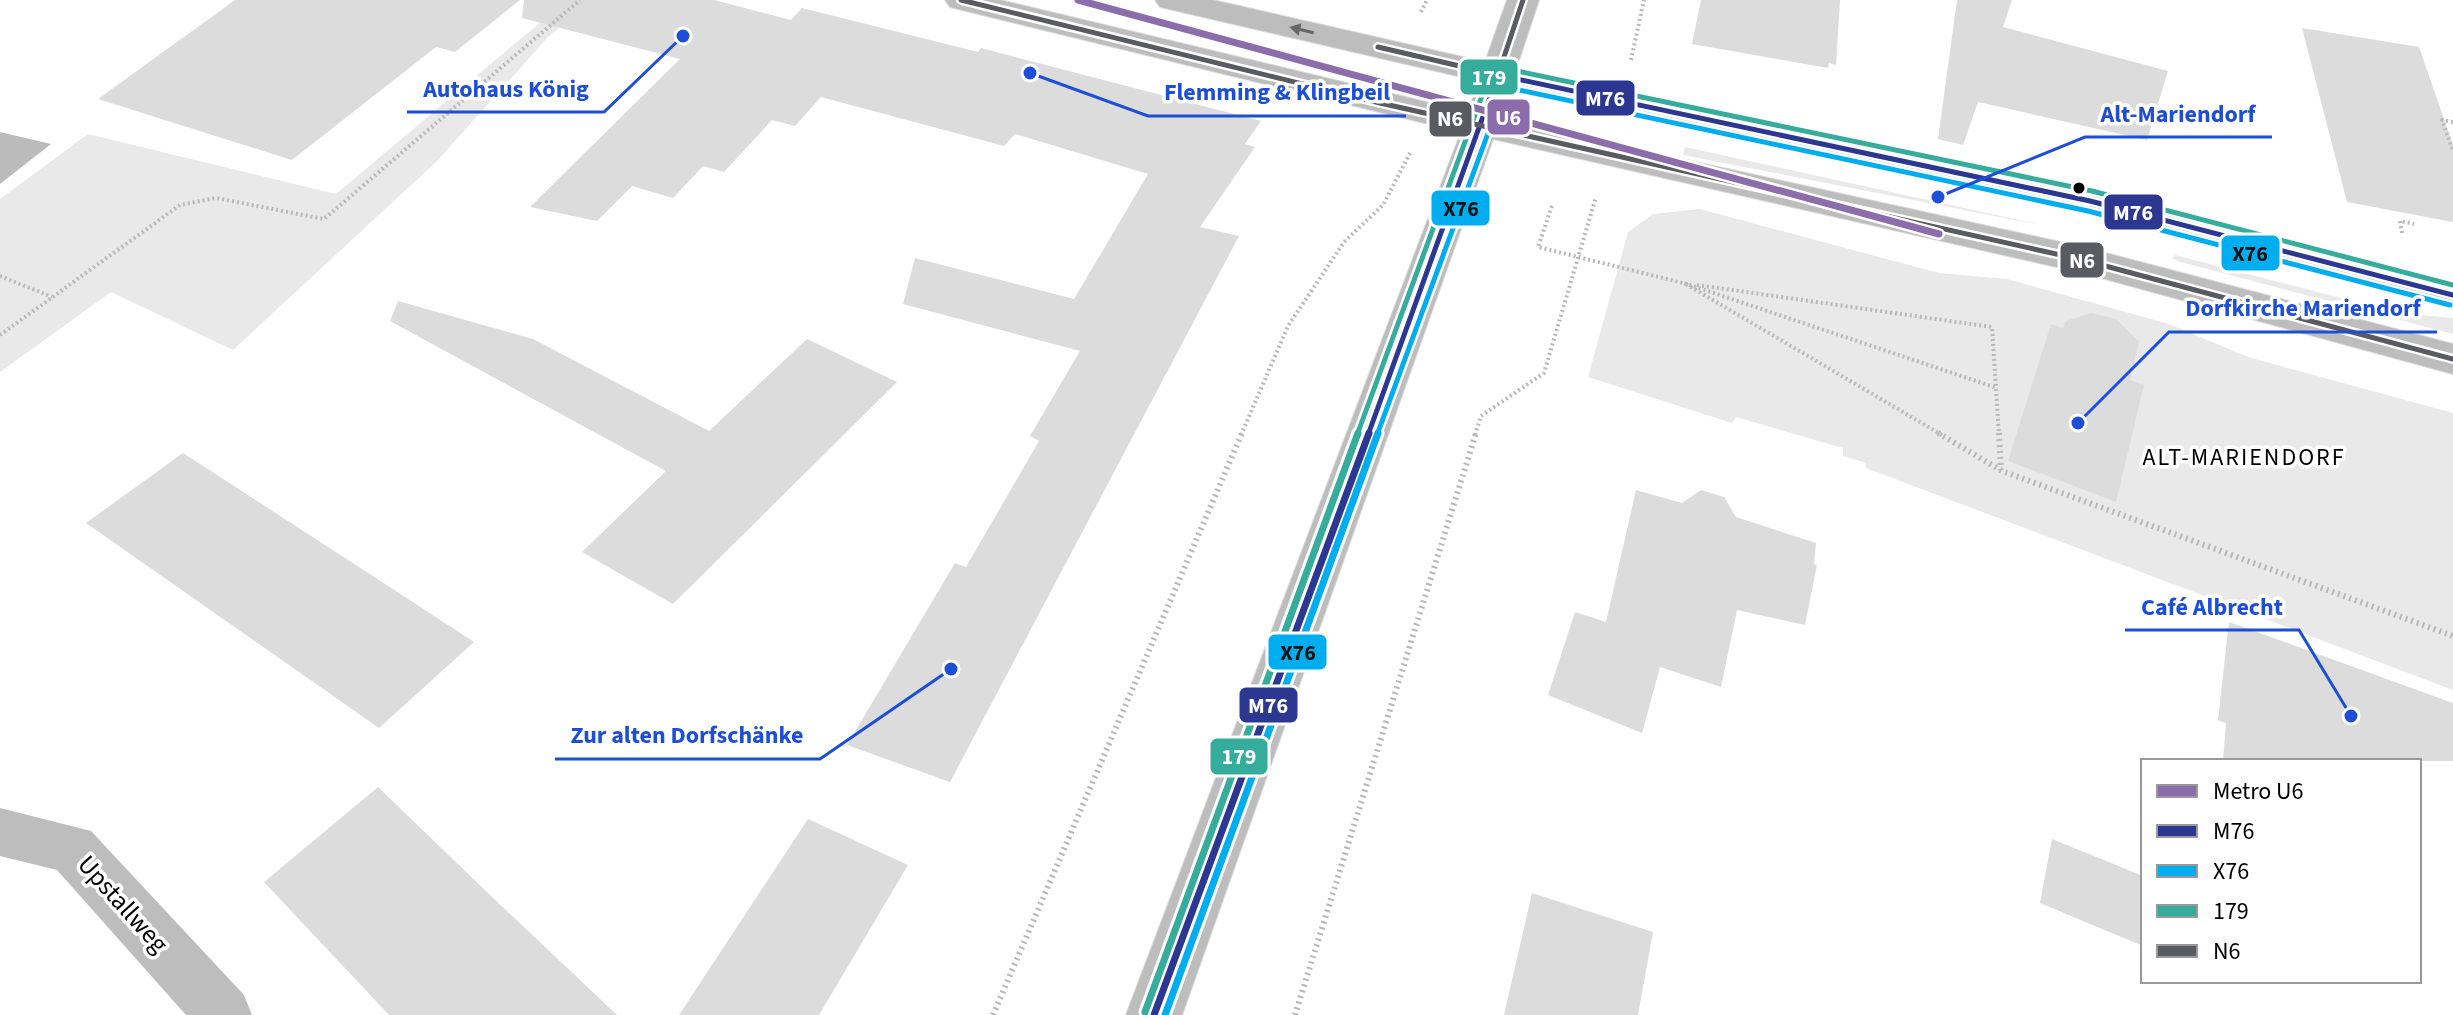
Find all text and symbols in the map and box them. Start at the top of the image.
one-way arrow [1290,23,1315,36]
line badge: 179 [1459,58,1519,96]
text: 179 [1472,62,1506,94]
callout: Autohaus König [407,64,604,112]
callout: Flemming & Klingbeil [1148,68,1406,116]
text: Autohaus König [422,72,589,107]
text: Flemming & Klingbeil [1164,75,1390,110]
line badge: M76 [1575,79,1636,117]
text: M76 [1585,83,1625,115]
callout: Alt-Mariendorf [2085,89,2272,137]
text: Alt-Mariendorf [2100,97,2256,132]
line badge: U6 [1486,98,1531,136]
line badge: N6 [1428,100,1473,138]
text: U6 [1495,102,1521,134]
text: N6 [1437,103,1463,135]
unlabelled marker [2071,180,2087,196]
line badge: X76 [1430,189,1491,227]
text: X76 [1443,193,1479,225]
line badge: M76 [2103,193,2164,231]
text: M76 [2113,197,2153,229]
line badge: X76 [2220,234,2281,272]
text: X76 [2232,238,2268,270]
line badge: N6 [2059,241,2105,279]
text: N6 [2069,245,2095,277]
callout: Dorfkirche Mariendorf [2169,284,2437,332]
text: Dorfkirche Mariendorf [2185,291,2422,326]
district label: ALT-MARIENDORF [2142,440,2346,475]
callout: Café Albrecht [2125,582,2299,630]
text: Café Albrecht [2141,590,2283,625]
line badge: X76 [1267,633,1328,671]
text: X76 [1280,637,1316,669]
line badge: M76 [1238,686,1299,724]
text: M76 [1248,690,1288,722]
callout: Zur alten Dorfschänke [555,711,820,759]
text: Zur alten Dorfschänke [571,718,803,753]
line badge: 179 [1209,737,1269,776]
text: 179 [1222,741,1256,773]
legend [2141,759,2421,983]
text: Metro U6 [2213,774,2304,809]
text: M76 [2213,814,2254,849]
street label: Upstallweg [69,847,177,961]
text: X76 [2213,854,2249,889]
text: 179 [2213,894,2249,929]
text: N6 [2213,934,2240,969]

